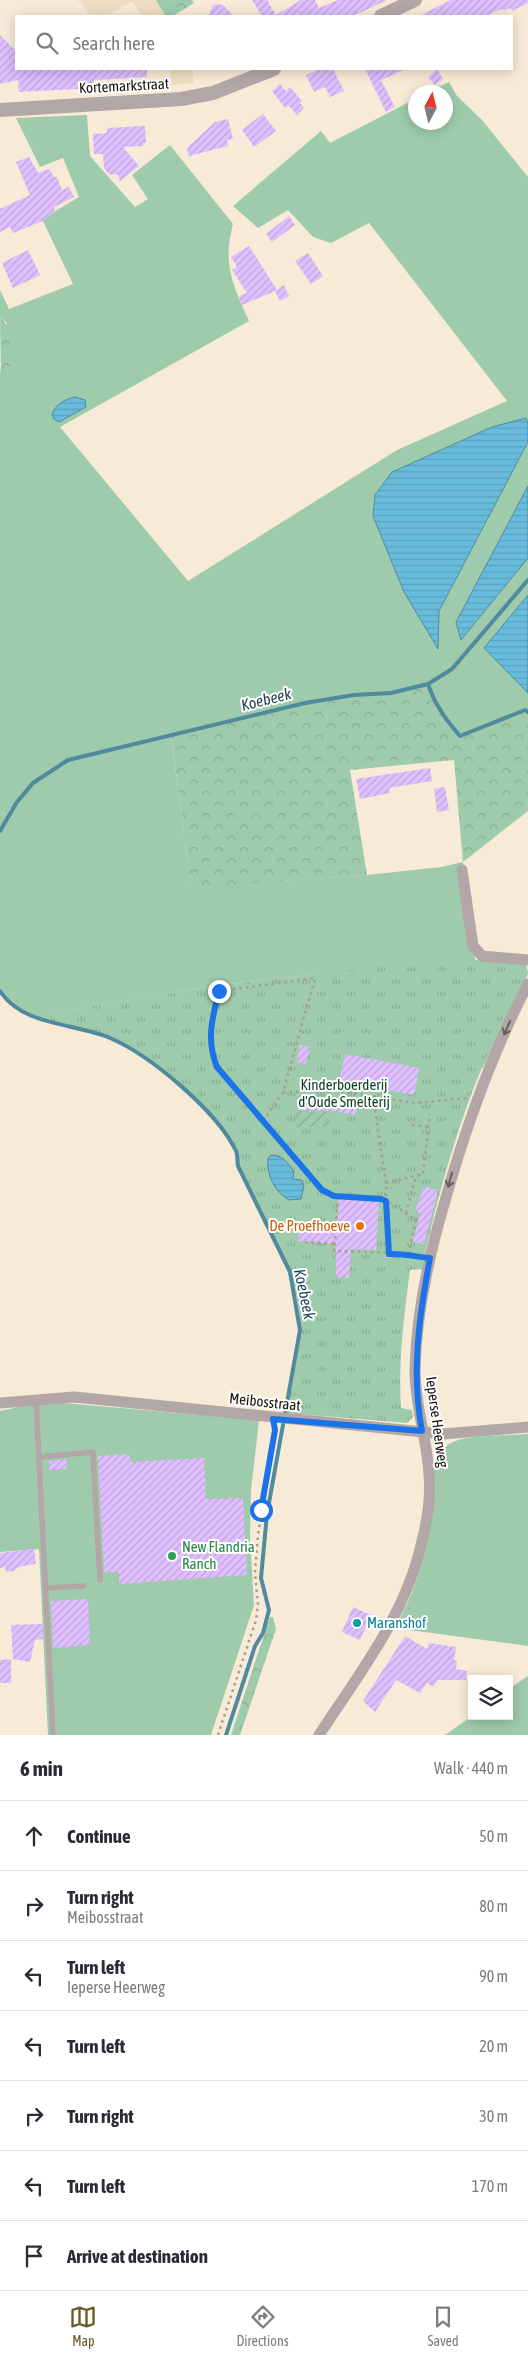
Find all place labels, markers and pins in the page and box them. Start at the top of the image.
place label: De Proefhoeve [269,1217,350,1234]
marker: De Proefhoeve [354,1220,366,1232]
place label: New Flandria Ranch [182,1538,255,1572]
marker: New Flandria Ranch [166,1550,178,1562]
place label: Maranshof [367,1614,426,1631]
marker: Maranshof [351,1617,363,1629]

